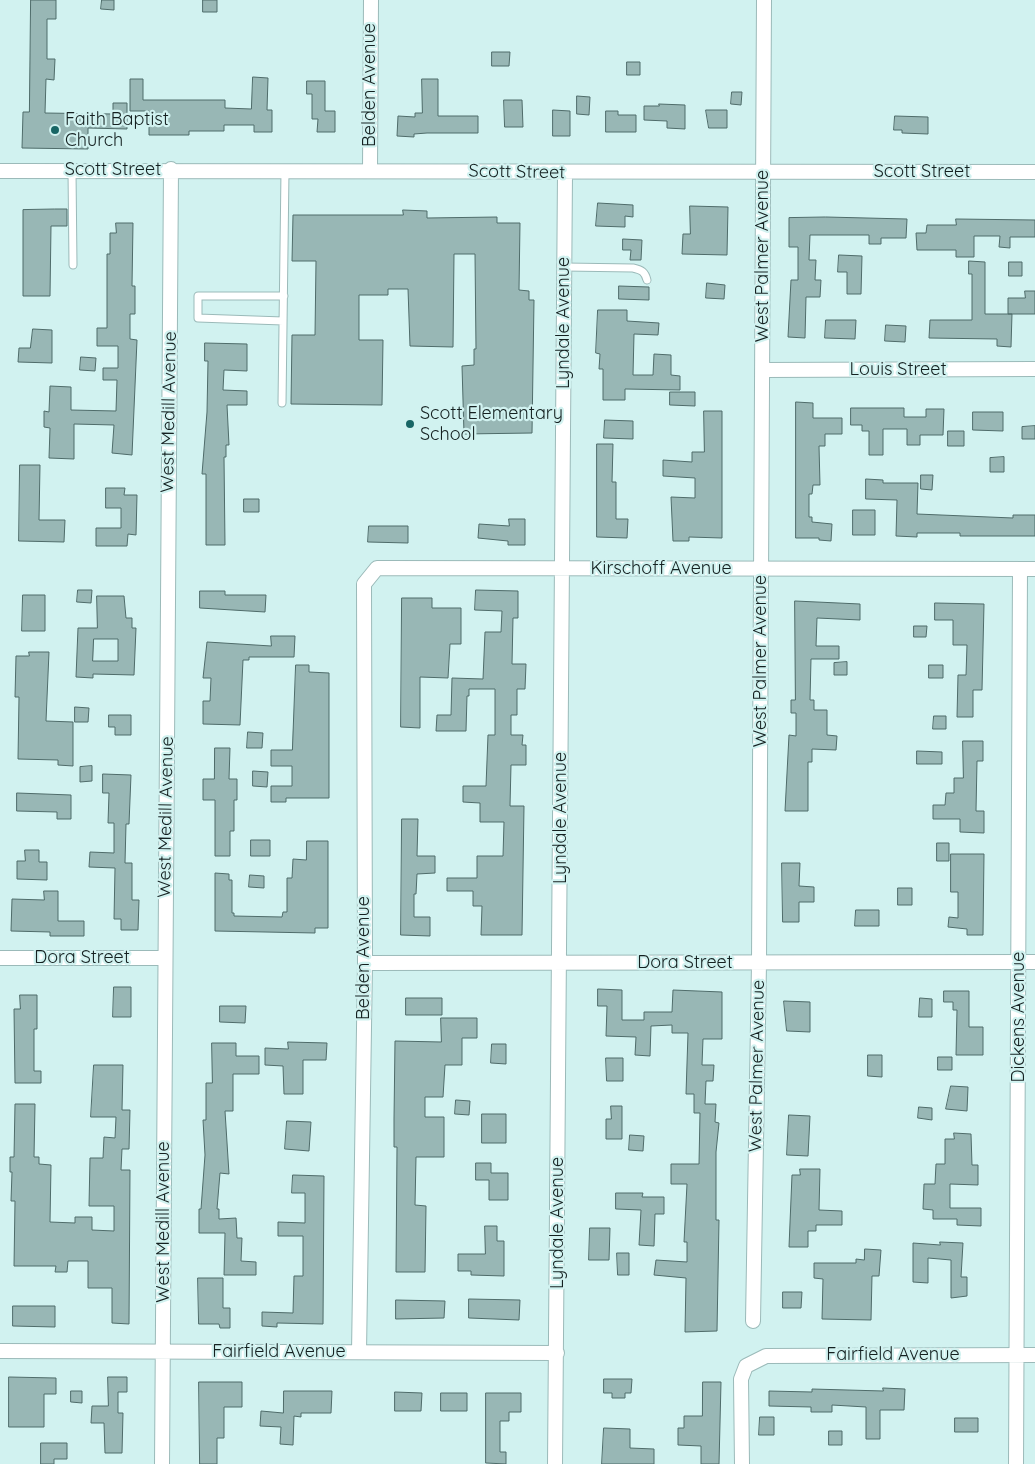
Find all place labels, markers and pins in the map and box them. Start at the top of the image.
place label: Faith Baptist Church [65,109,169,152]
marker: Faith Baptist Church [49,124,61,136]
place label: Scott Elementary School [420,403,563,446]
marker: Scott Elementary School [404,418,416,430]

